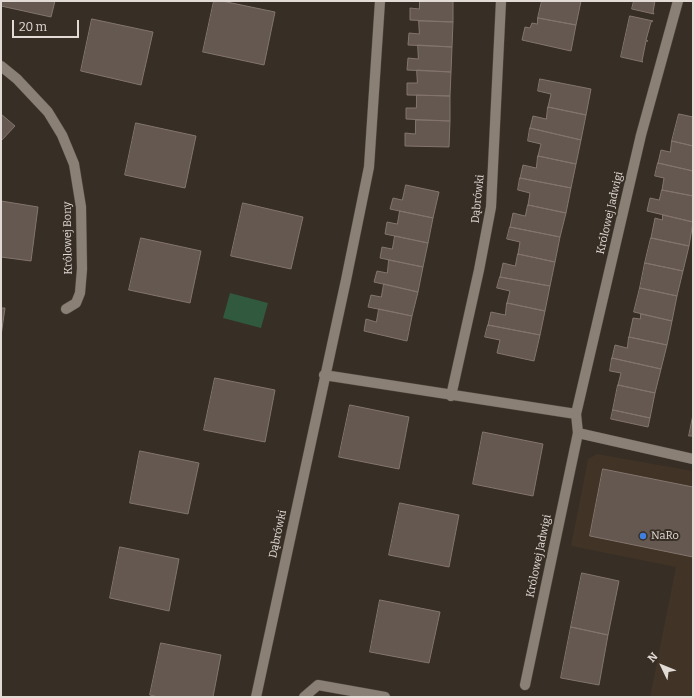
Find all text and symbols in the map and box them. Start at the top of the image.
scale bar [14,12,81,38]
text: 20 m [19,20,47,34]
street label: Królowej Jadwigi [594,170,626,256]
street label: Dąbrówki [469,174,487,224]
street label: Królowej Bony [61,201,75,275]
street label: Dąbrówki [266,509,290,559]
street label: Królowej Jadwigi [524,513,554,599]
place label: NaRo [651,529,679,543]
marker: NaRo [638,531,648,541]
north arrow [642,646,682,686]
text: N [645,650,661,665]

